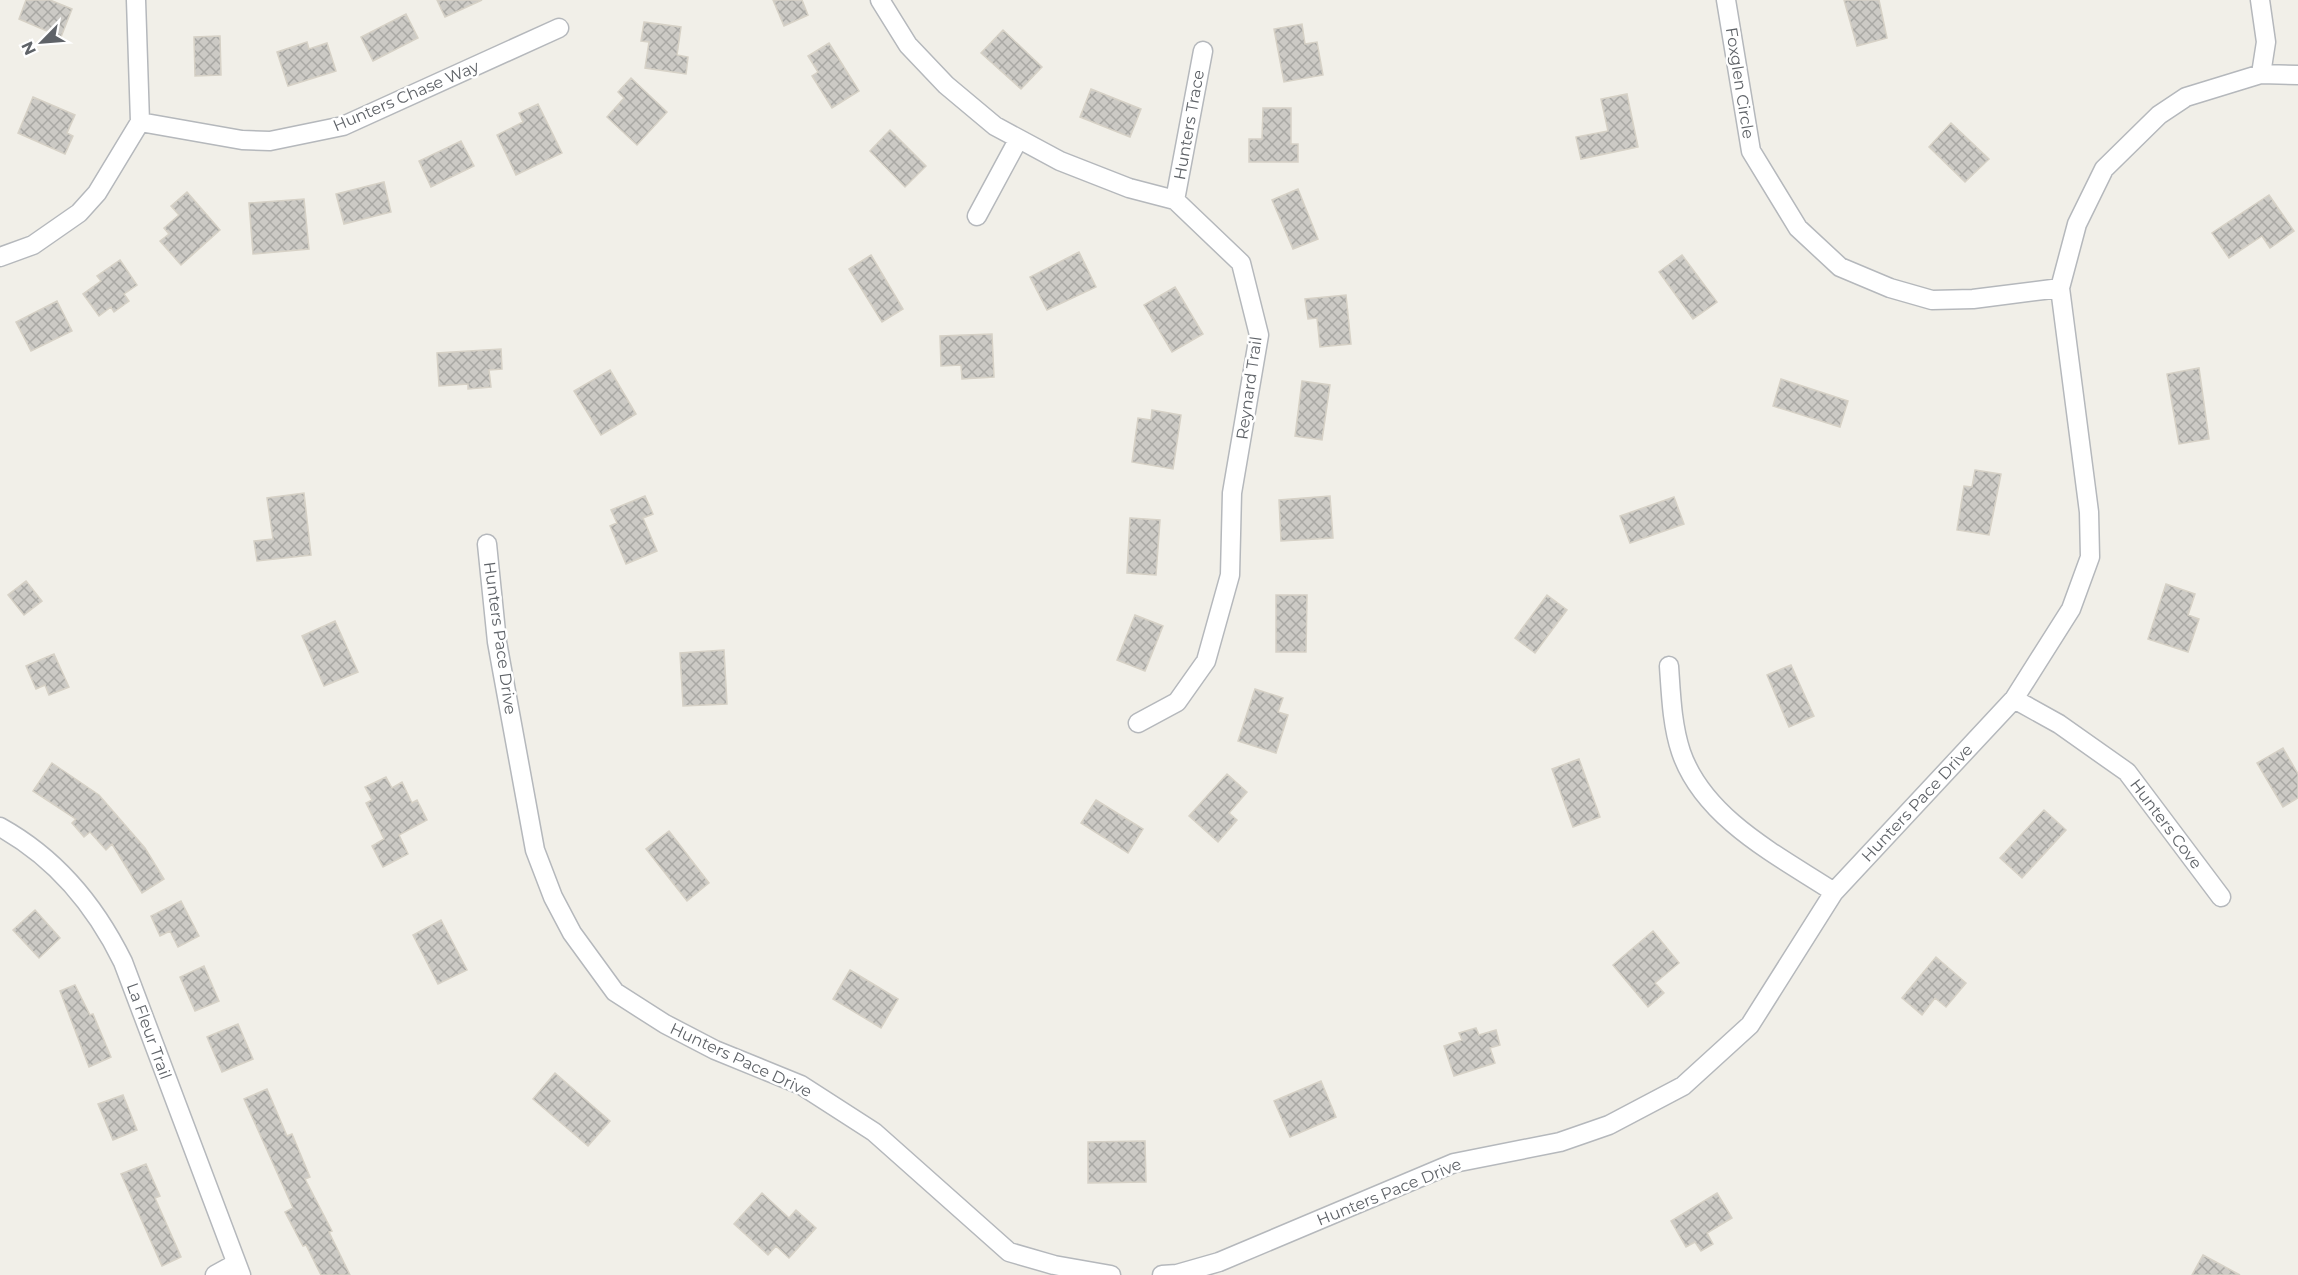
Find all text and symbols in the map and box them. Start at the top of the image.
north arrow [12,12,72,72]
street label: Foxglen Circle [1722,26,1758,140]
text: N [18,38,40,58]
street label: Hunters Chase Way [330,56,482,135]
street label: Hunters Trace [1170,68,1208,182]
street label: Reynard Trail [1232,335,1266,441]
street label: Hunters Pace Drive [480,560,520,716]
street label: Hunters Pace Drive [1857,740,1977,866]
street label: Hunters Cove [2126,775,2206,873]
street label: La Fleur Trail [123,980,175,1082]
street label: Hunters Pace Drive [667,1019,815,1101]
street label: Hunters Pace Drive [1314,1154,1464,1230]

